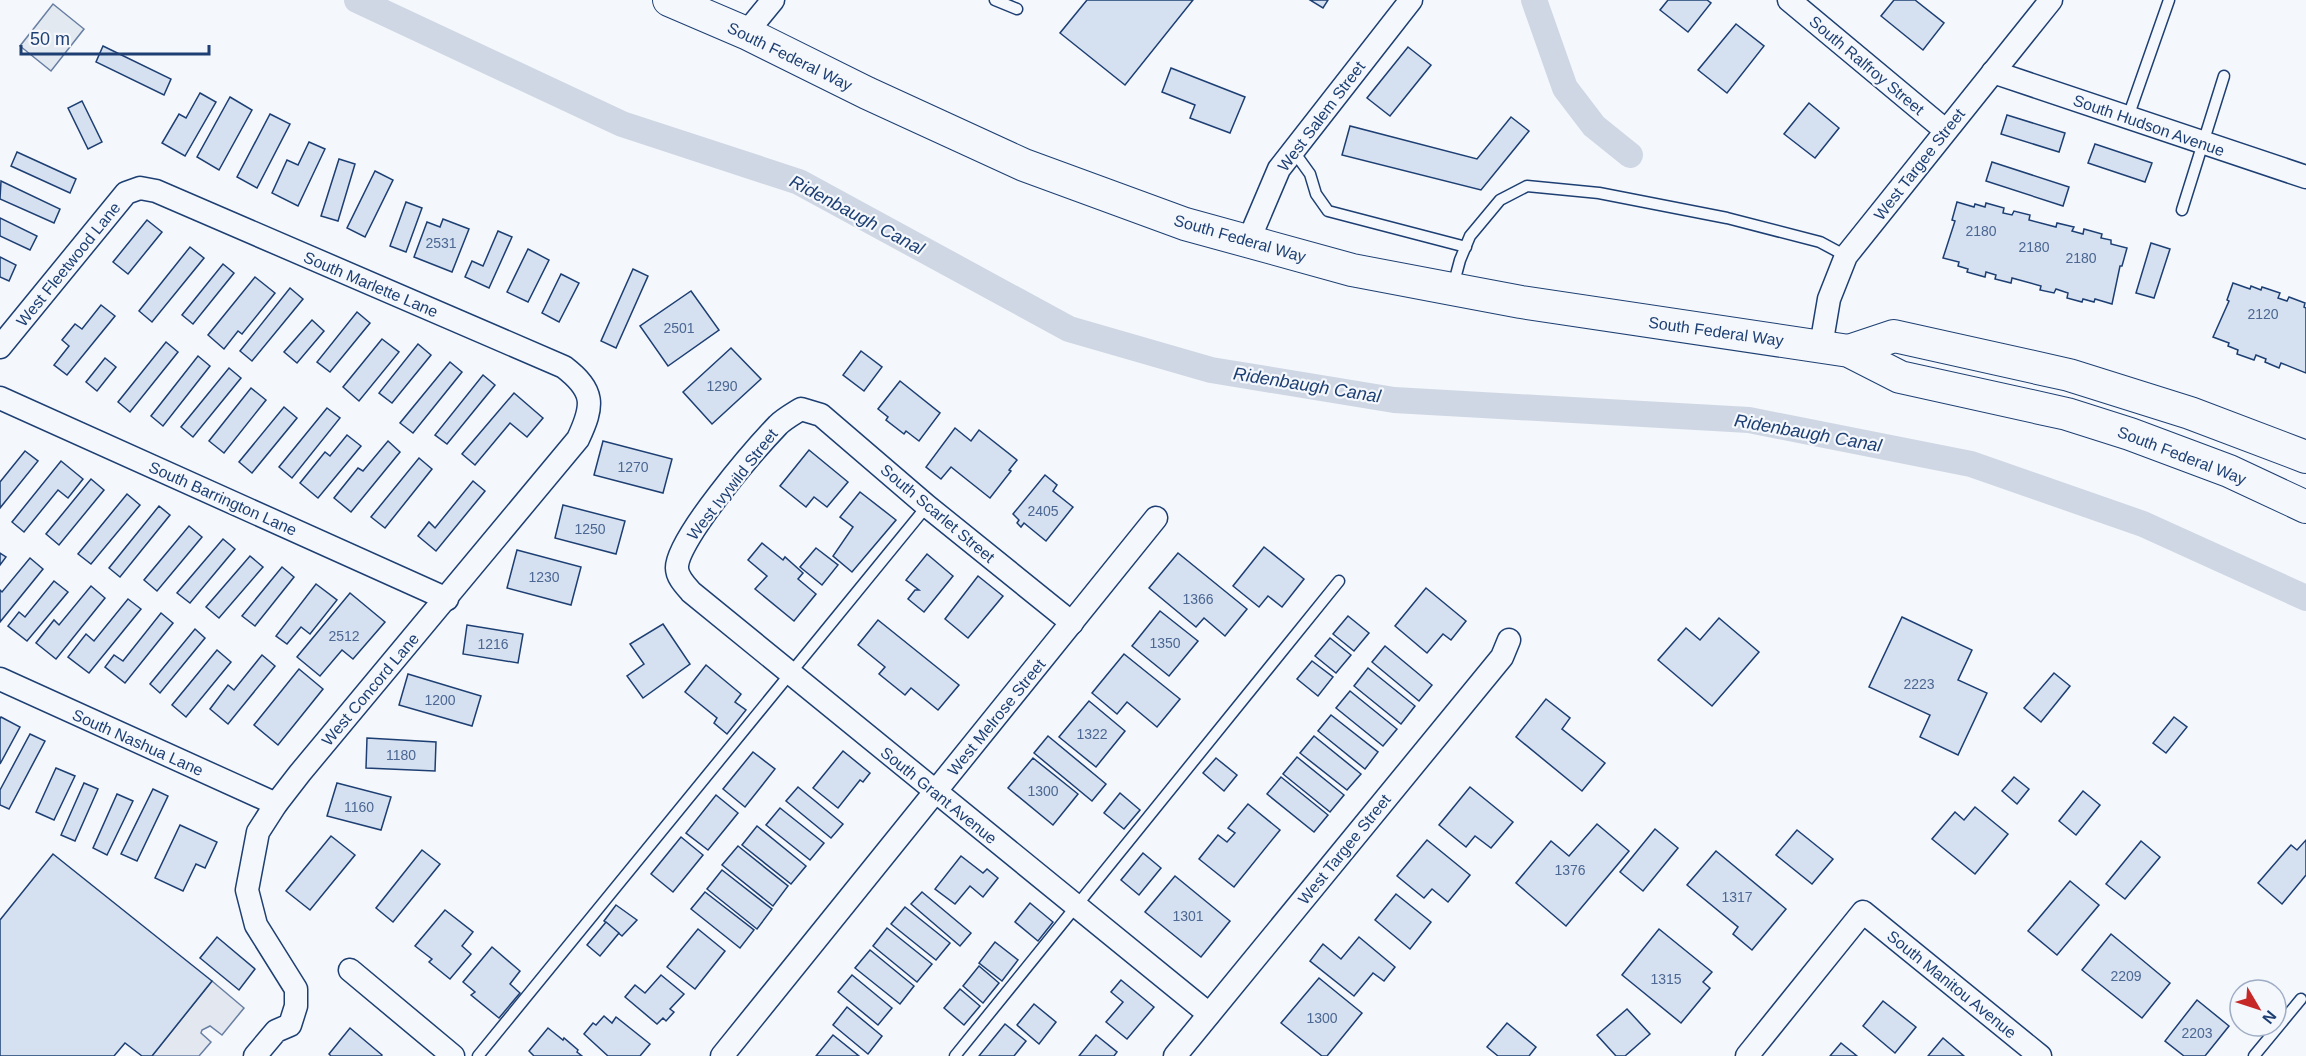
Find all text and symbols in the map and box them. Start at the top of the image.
street label: South Ralfroy Street [1806,13,1928,119]
scale bar [21,18,208,56]
street label: South Federal Way [725,19,855,94]
text: 50 m [30,29,70,49]
street label: West Salem Street [1275,58,1369,175]
street label: South Hudson Avenue [2071,92,2227,159]
street label: West Targee Street [1871,105,1968,223]
water label: Ridenbaugh Canal [786,171,928,259]
street label: West Fleetwood Lane [13,199,124,330]
street label: South Federal Way [1172,212,1308,265]
house number: 2180 [1965,223,1997,239]
house number: 2531 [425,235,457,251]
house number: 2180 [2018,239,2050,255]
street label: South Marlette Lane [301,248,441,320]
house number: 2180 [2065,250,2097,266]
house number: 2120 [2247,306,2279,322]
street label: South Federal Way [1647,314,1785,349]
house number: 2501 [663,320,695,336]
water label: Ridenbaugh Canal [1232,363,1383,407]
house number: 1290 [706,378,738,394]
water label: Ridenbaugh Canal [1733,410,1884,456]
street label: South Federal Way [2115,423,2249,488]
street label: West Ivywild Street [684,425,781,543]
street label: South Barrington Lane [146,458,299,539]
house number: 1270 [617,459,649,475]
street label: South Scarlet Street [877,461,998,566]
house number: 2405 [1027,503,1059,519]
house number: 1250 [574,521,606,537]
house number: 1230 [528,569,560,585]
house number: 1366 [1182,591,1214,607]
house number: 2512 [328,628,360,644]
street label: West Concord Lane [319,630,422,749]
house number: 1350 [1149,635,1181,651]
house number: 1216 [477,636,509,652]
street label: West Melrose Street [944,655,1049,779]
house number: 2223 [1903,676,1935,692]
house number: 1200 [424,692,456,708]
street label: South Nashua Lane [70,706,206,779]
house number: 1322 [1076,726,1108,742]
street label: South Grant Avenue [877,744,1000,847]
house number: 1180 [386,747,416,763]
house number: 1300 [1027,783,1059,799]
street label: West Targee Street [1295,791,1394,908]
house number: 1160 [344,799,374,815]
house number: 1376 [1554,862,1586,878]
house number: 1317 [1721,889,1753,905]
house number: 1301 [1172,908,1204,924]
street label: South Manitou Avenue [1884,927,2020,1042]
house number: 2209 [2110,968,2142,984]
house number: 1315 [1650,971,1682,987]
north arrow [2228,978,2288,1038]
text: N [2259,1007,2280,1027]
house number: 1300 [1306,1010,1338,1026]
house number: 2203 [2181,1025,2213,1041]

